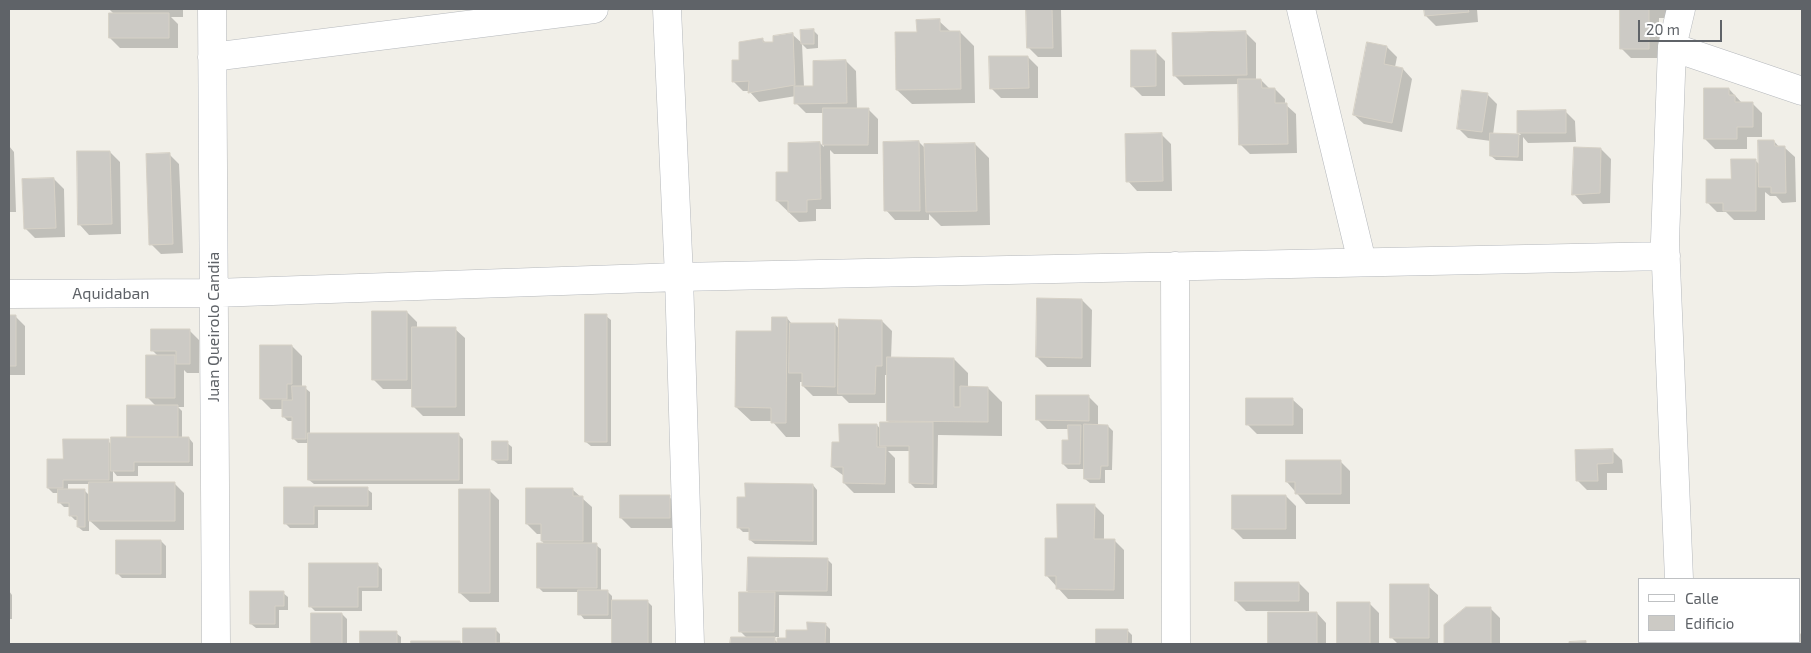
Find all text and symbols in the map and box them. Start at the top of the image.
scale bar [1641,10,1725,42]
text: 20 m [1646,20,1680,38]
street label: Juan Queirolo Candia [204,252,224,402]
street label: Aquidaban [72,284,150,304]
legend [1638,578,1801,643]
text: Calle [1685,589,1719,607]
text: Edificio [1685,614,1734,632]

